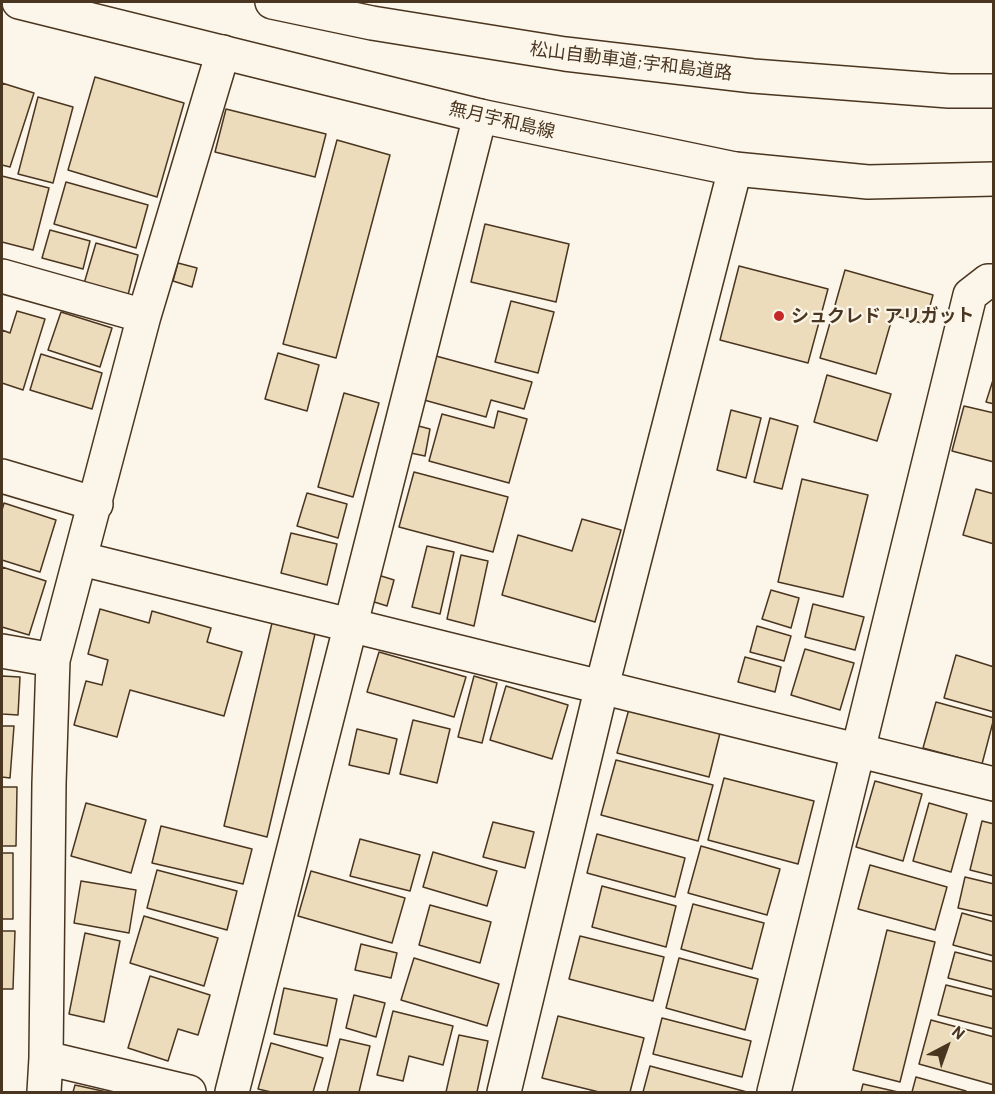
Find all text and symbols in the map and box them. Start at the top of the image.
street label: 松山自動車道;宇和島道路 [529,38,733,84]
street label: 無月宇和島線 [447,97,557,143]
place label: シュクレド アリガット [791,305,975,327]
marker: シュクレド アリガット [772,309,786,323]
north arrow [917,1016,977,1076]
text: N [949,1021,969,1043]

